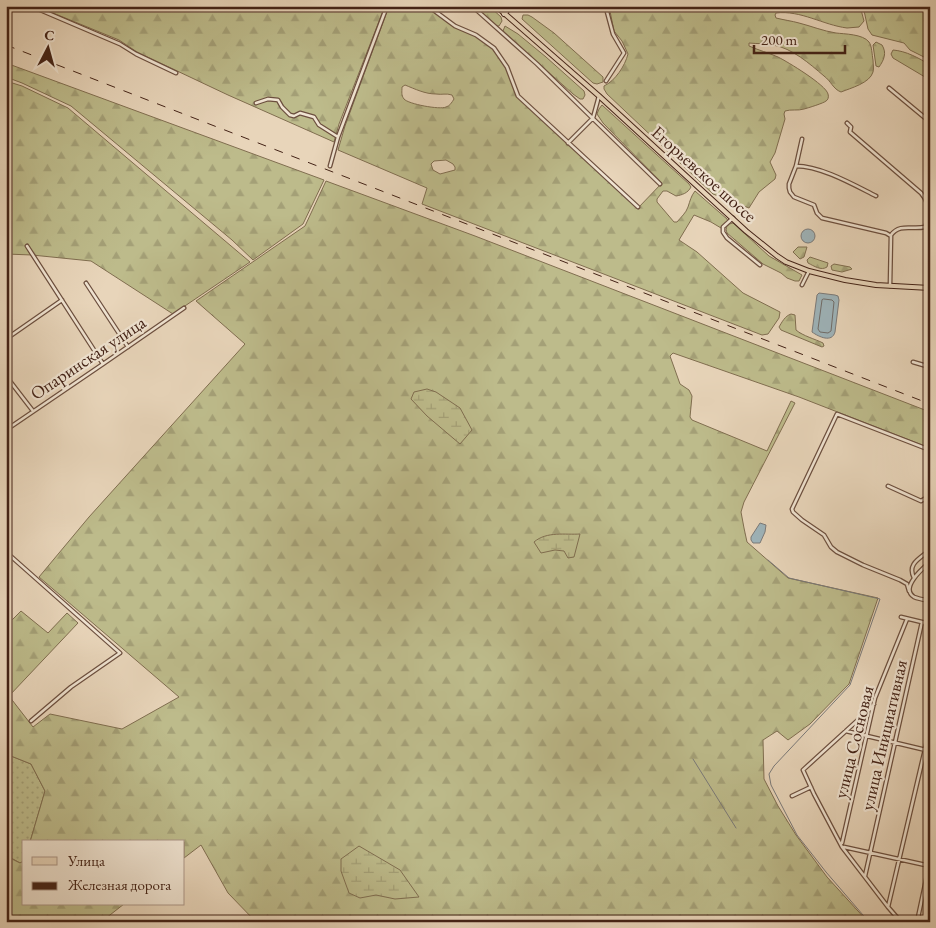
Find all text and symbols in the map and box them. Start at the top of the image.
north arrow [22,22,72,72]
scale bar [754,22,845,54]
text: С [43,26,55,45]
text: 200 m [761,30,798,49]
street label: Егорьевское шоссе [647,120,762,227]
street label: Опаринская улица [26,310,151,405]
street label: улица Инициативная [855,657,912,813]
street label: улица Сосновая [828,683,879,801]
legend [22,840,185,906]
text: Улица [67,851,105,870]
text: Железная дорога [67,875,171,894]

